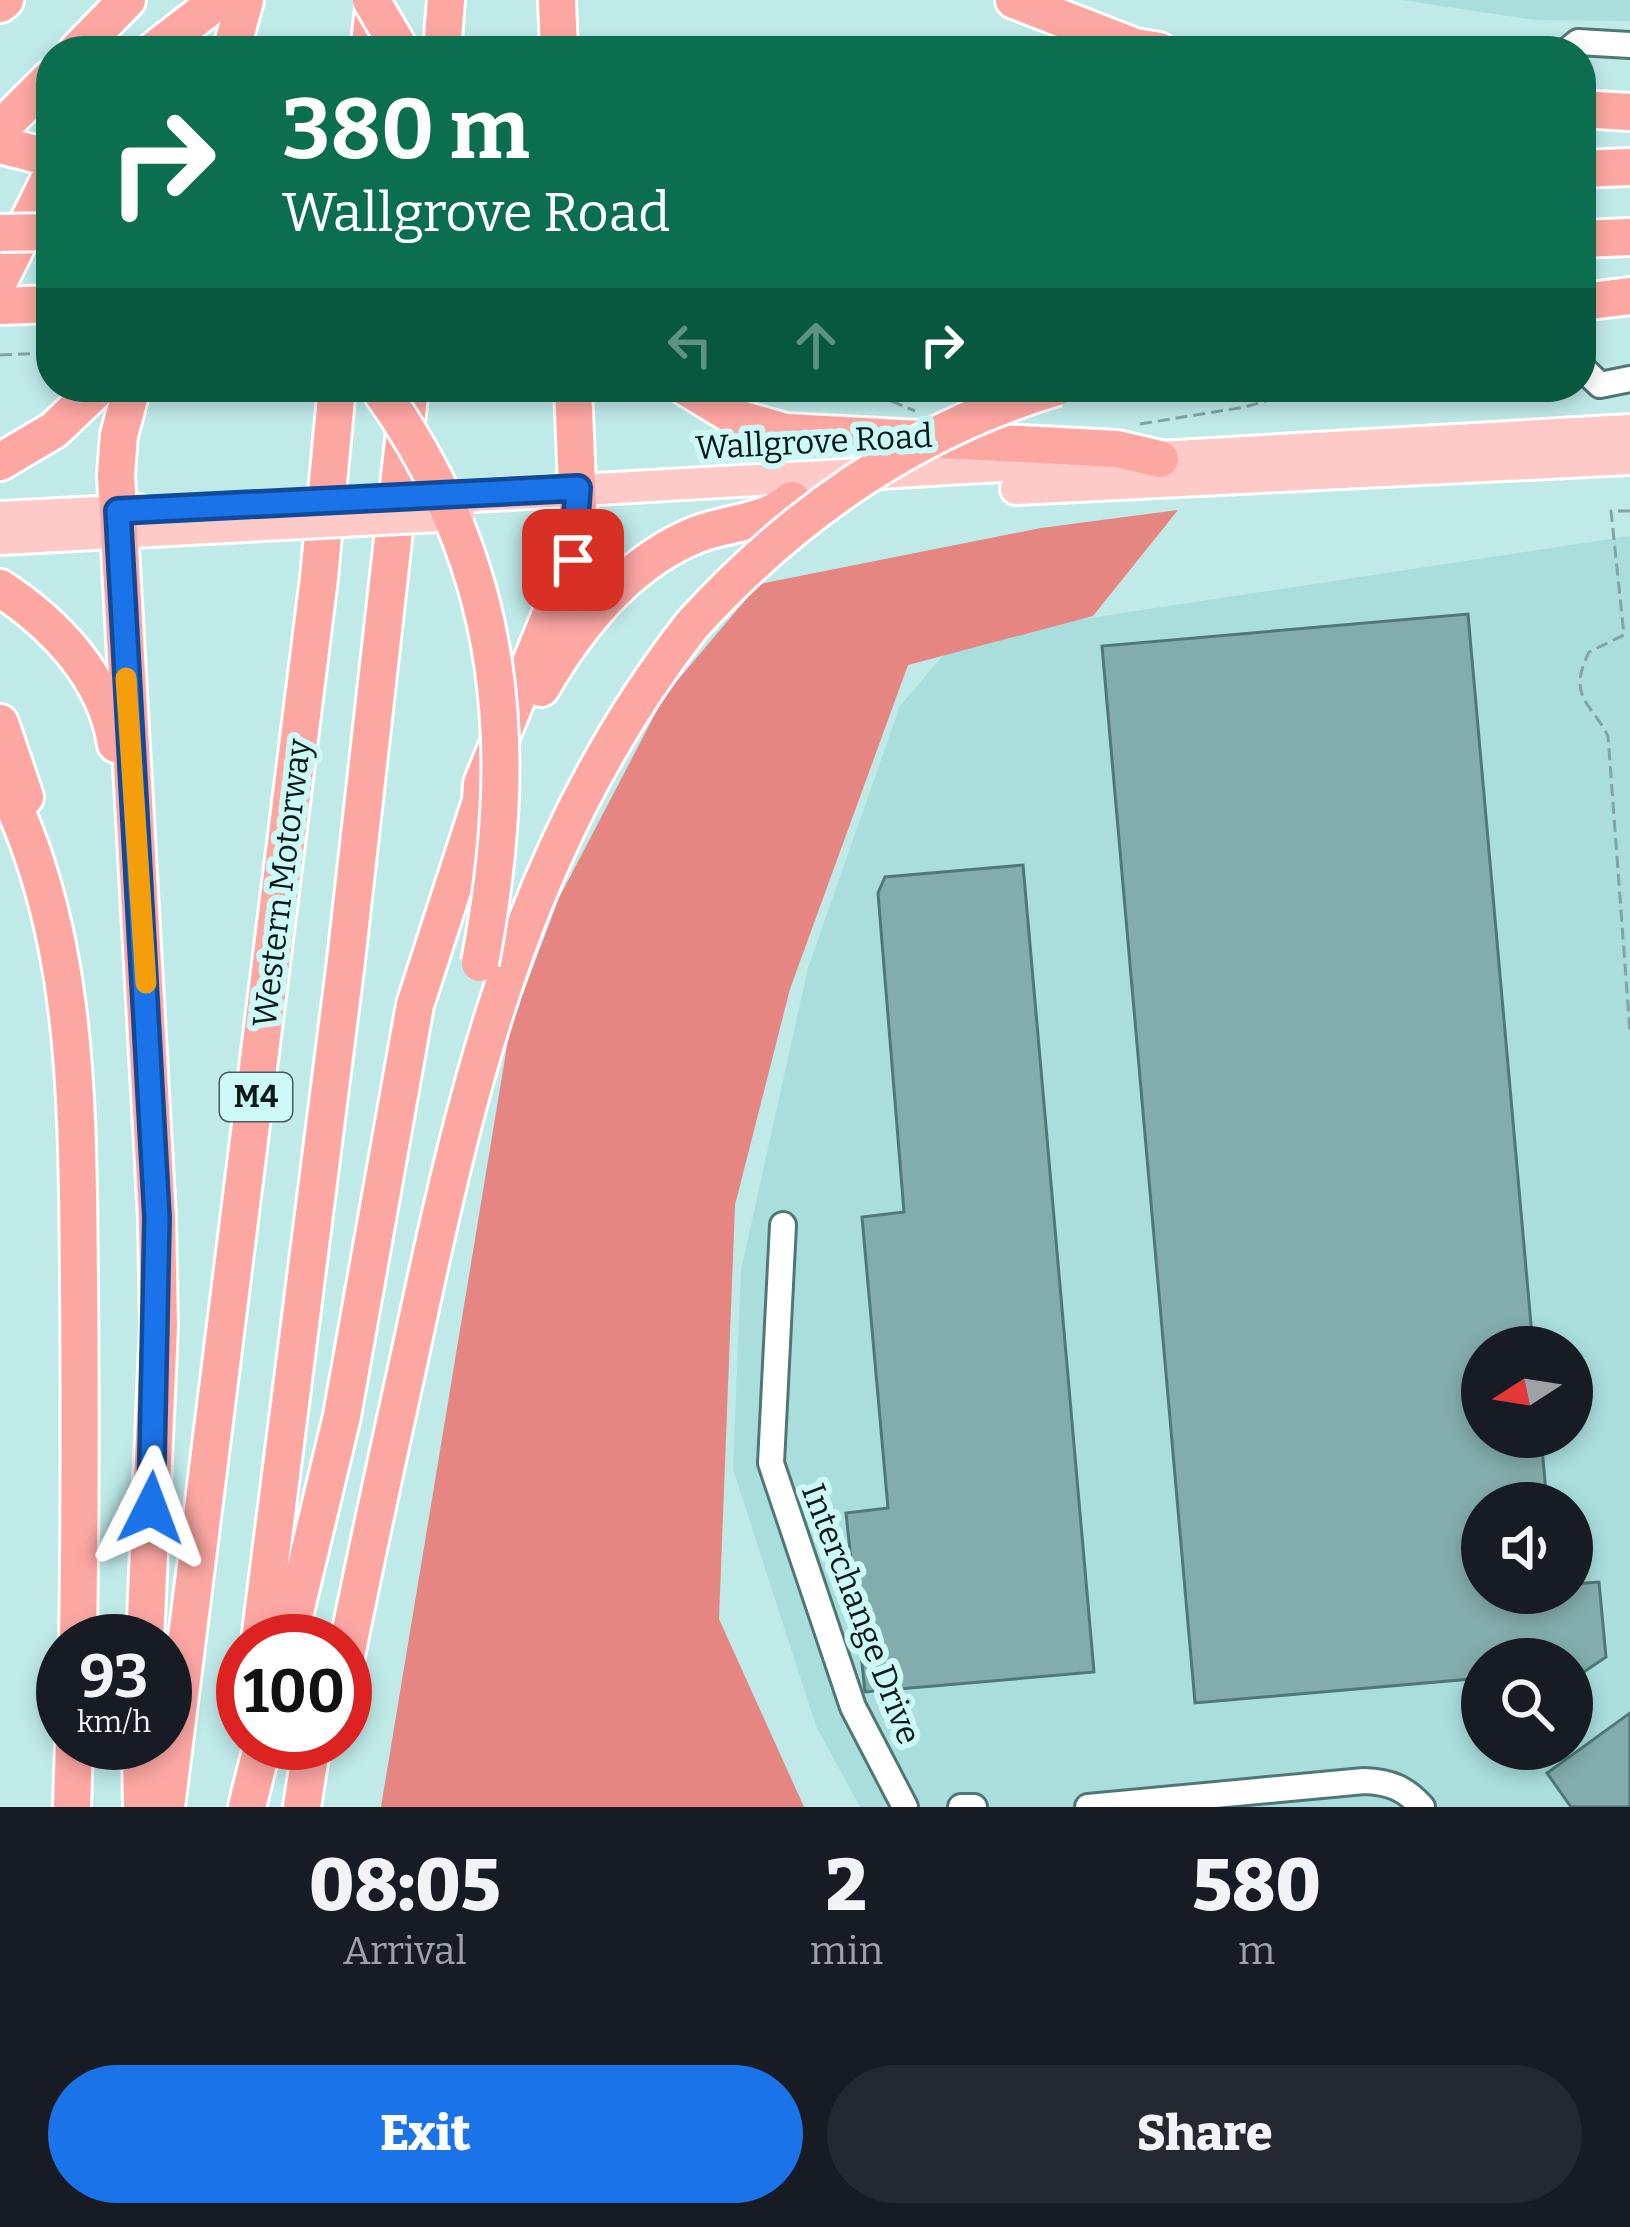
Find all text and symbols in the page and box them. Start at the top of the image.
text: 380 m [282,79,530,180]
icon: right [84,84,240,240]
text: Wallgrove Road [282,181,670,245]
icon: left [657,312,723,378]
icon: ahead [783,312,849,378]
icon: right [909,312,975,378]
street label: Wallgrove Road [694,416,934,468]
pin [522,509,624,611]
icon: arrive [540,527,606,593]
street label: Western Motorway [244,736,320,1029]
road number: M4 [220,1073,292,1121]
north arrow [1461,1326,1593,1458]
map controls [1461,1326,1593,1770]
position arrow [88,1445,214,1571]
street label: Interchange Drive [793,1478,929,1750]
button: sound [1461,1482,1593,1614]
speed limit sign: 100 [216,1614,372,1770]
button: search [1461,1638,1593,1770]
text: 93 [80,1641,148,1713]
text: km/h [77,1704,151,1740]
text: 08:05 [309,1843,501,1929]
text: 2 [826,1843,867,1929]
text: 580 [1192,1843,1321,1929]
text: Arrival [343,1928,467,1974]
text: min [810,1928,883,1974]
text: m [1238,1928,1275,1974]
button: Exit [48,2065,803,2203]
button: Share [827,2065,1582,2203]

